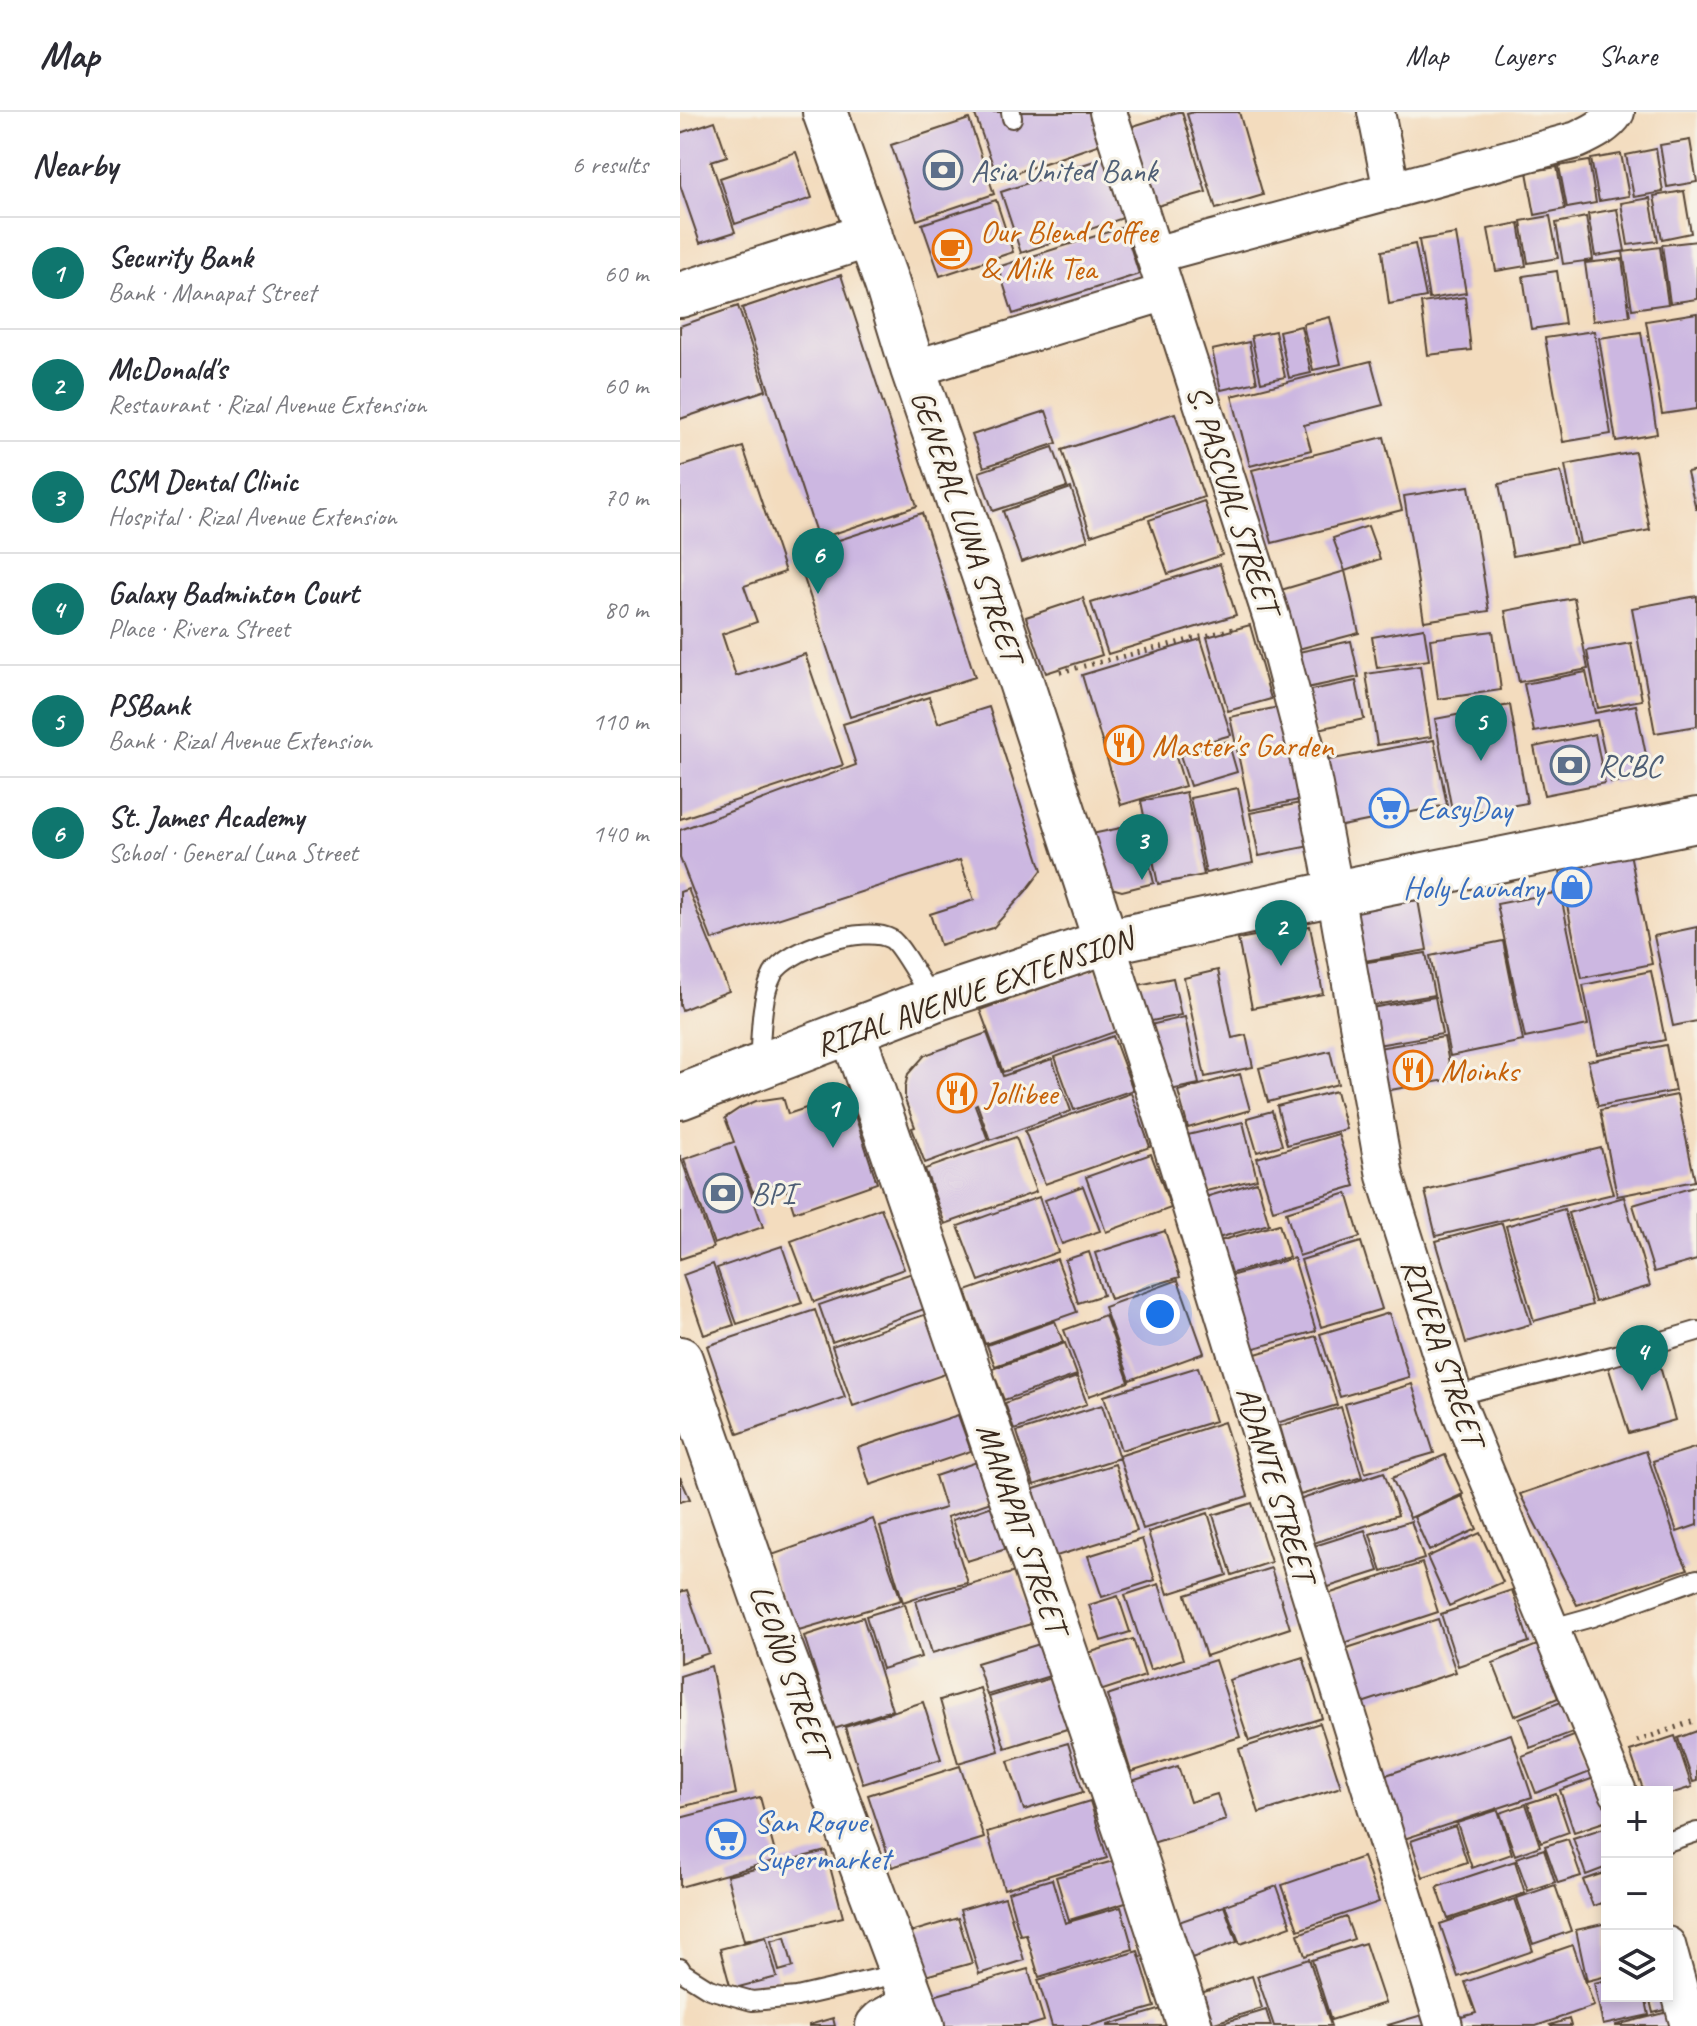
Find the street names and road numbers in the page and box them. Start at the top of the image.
street label: S. PASCUAL STREET [1177,380,1291,625]
street label: GENERAL LUNA STREET [901,385,1035,673]
street label: RIZAL AVENUE EXTENSION [810,917,1142,1066]
street label: RIVERA STREET [1392,1253,1496,1457]
street label: ADANTE STREET [1227,1381,1327,1593]
street label: MANAPAT STREET [967,1418,1079,1645]
street label: LEOÑO STREET [740,1579,842,1769]

